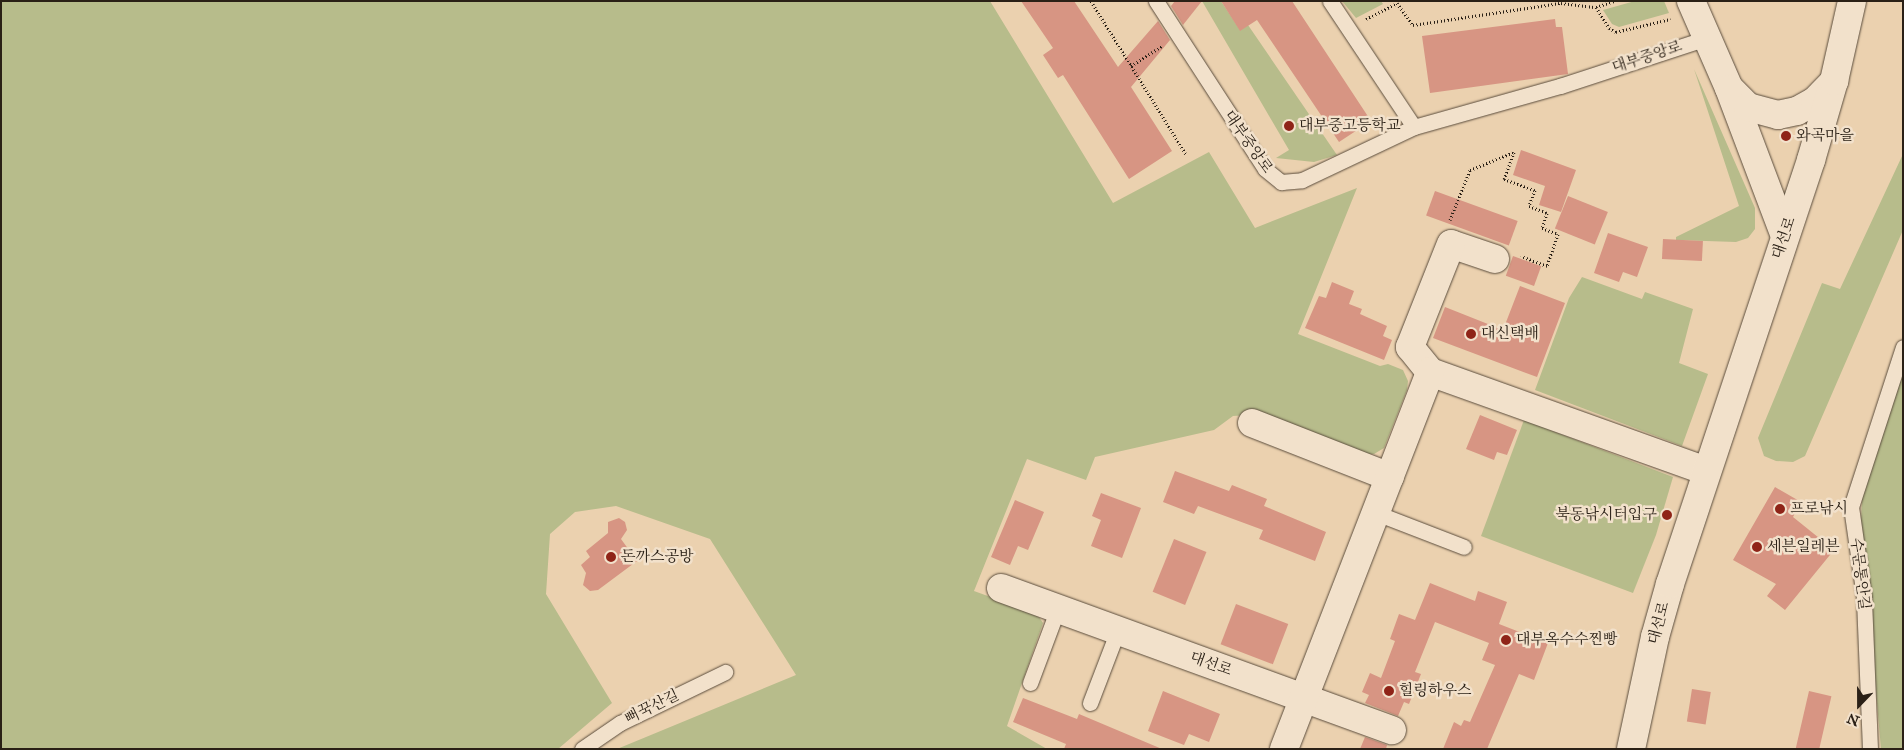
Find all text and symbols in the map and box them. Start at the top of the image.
street label: 대부중앙로 [1610,37,1684,77]
street label: 대부중앙로 [1220,107,1276,177]
place label: 대부중고등학교 [1299,117,1400,135]
marker: 대부중고등학교 [1283,120,1295,132]
place label: 와곡마을 [1796,127,1854,145]
marker: 와곡마을 [1780,130,1792,142]
street label: 대선로 [1768,215,1800,261]
place label: 대신택배 [1481,325,1539,343]
marker: 대신택배 [1465,328,1477,340]
place label: 프로낚시 [1790,500,1848,518]
marker: 프로낚시 [1774,503,1786,515]
place label: 북동낚시터입구 [1556,506,1657,524]
marker: 북동낚시터입구 [1661,509,1673,521]
street label: 수문통안길 [1847,537,1873,611]
place label: 세븐일레븐 [1767,538,1839,556]
marker: 세븐일레븐 [1751,541,1763,553]
place label: 돈까스공방 [621,548,693,566]
marker: 돈까스공방 [605,551,617,563]
street label: 대선로 [1645,600,1673,646]
place label: 대부옥수수찐빵 [1516,631,1617,649]
marker: 대부옥수수찐빵 [1500,634,1512,646]
street label: 대선로 [1187,648,1235,680]
north arrow [1834,680,1884,730]
place label: 힐링하우스 [1399,682,1471,700]
marker: 힐링하우스 [1383,685,1395,697]
street label: 뻐꾹산길 [622,686,682,728]
text: N [1845,709,1862,729]

